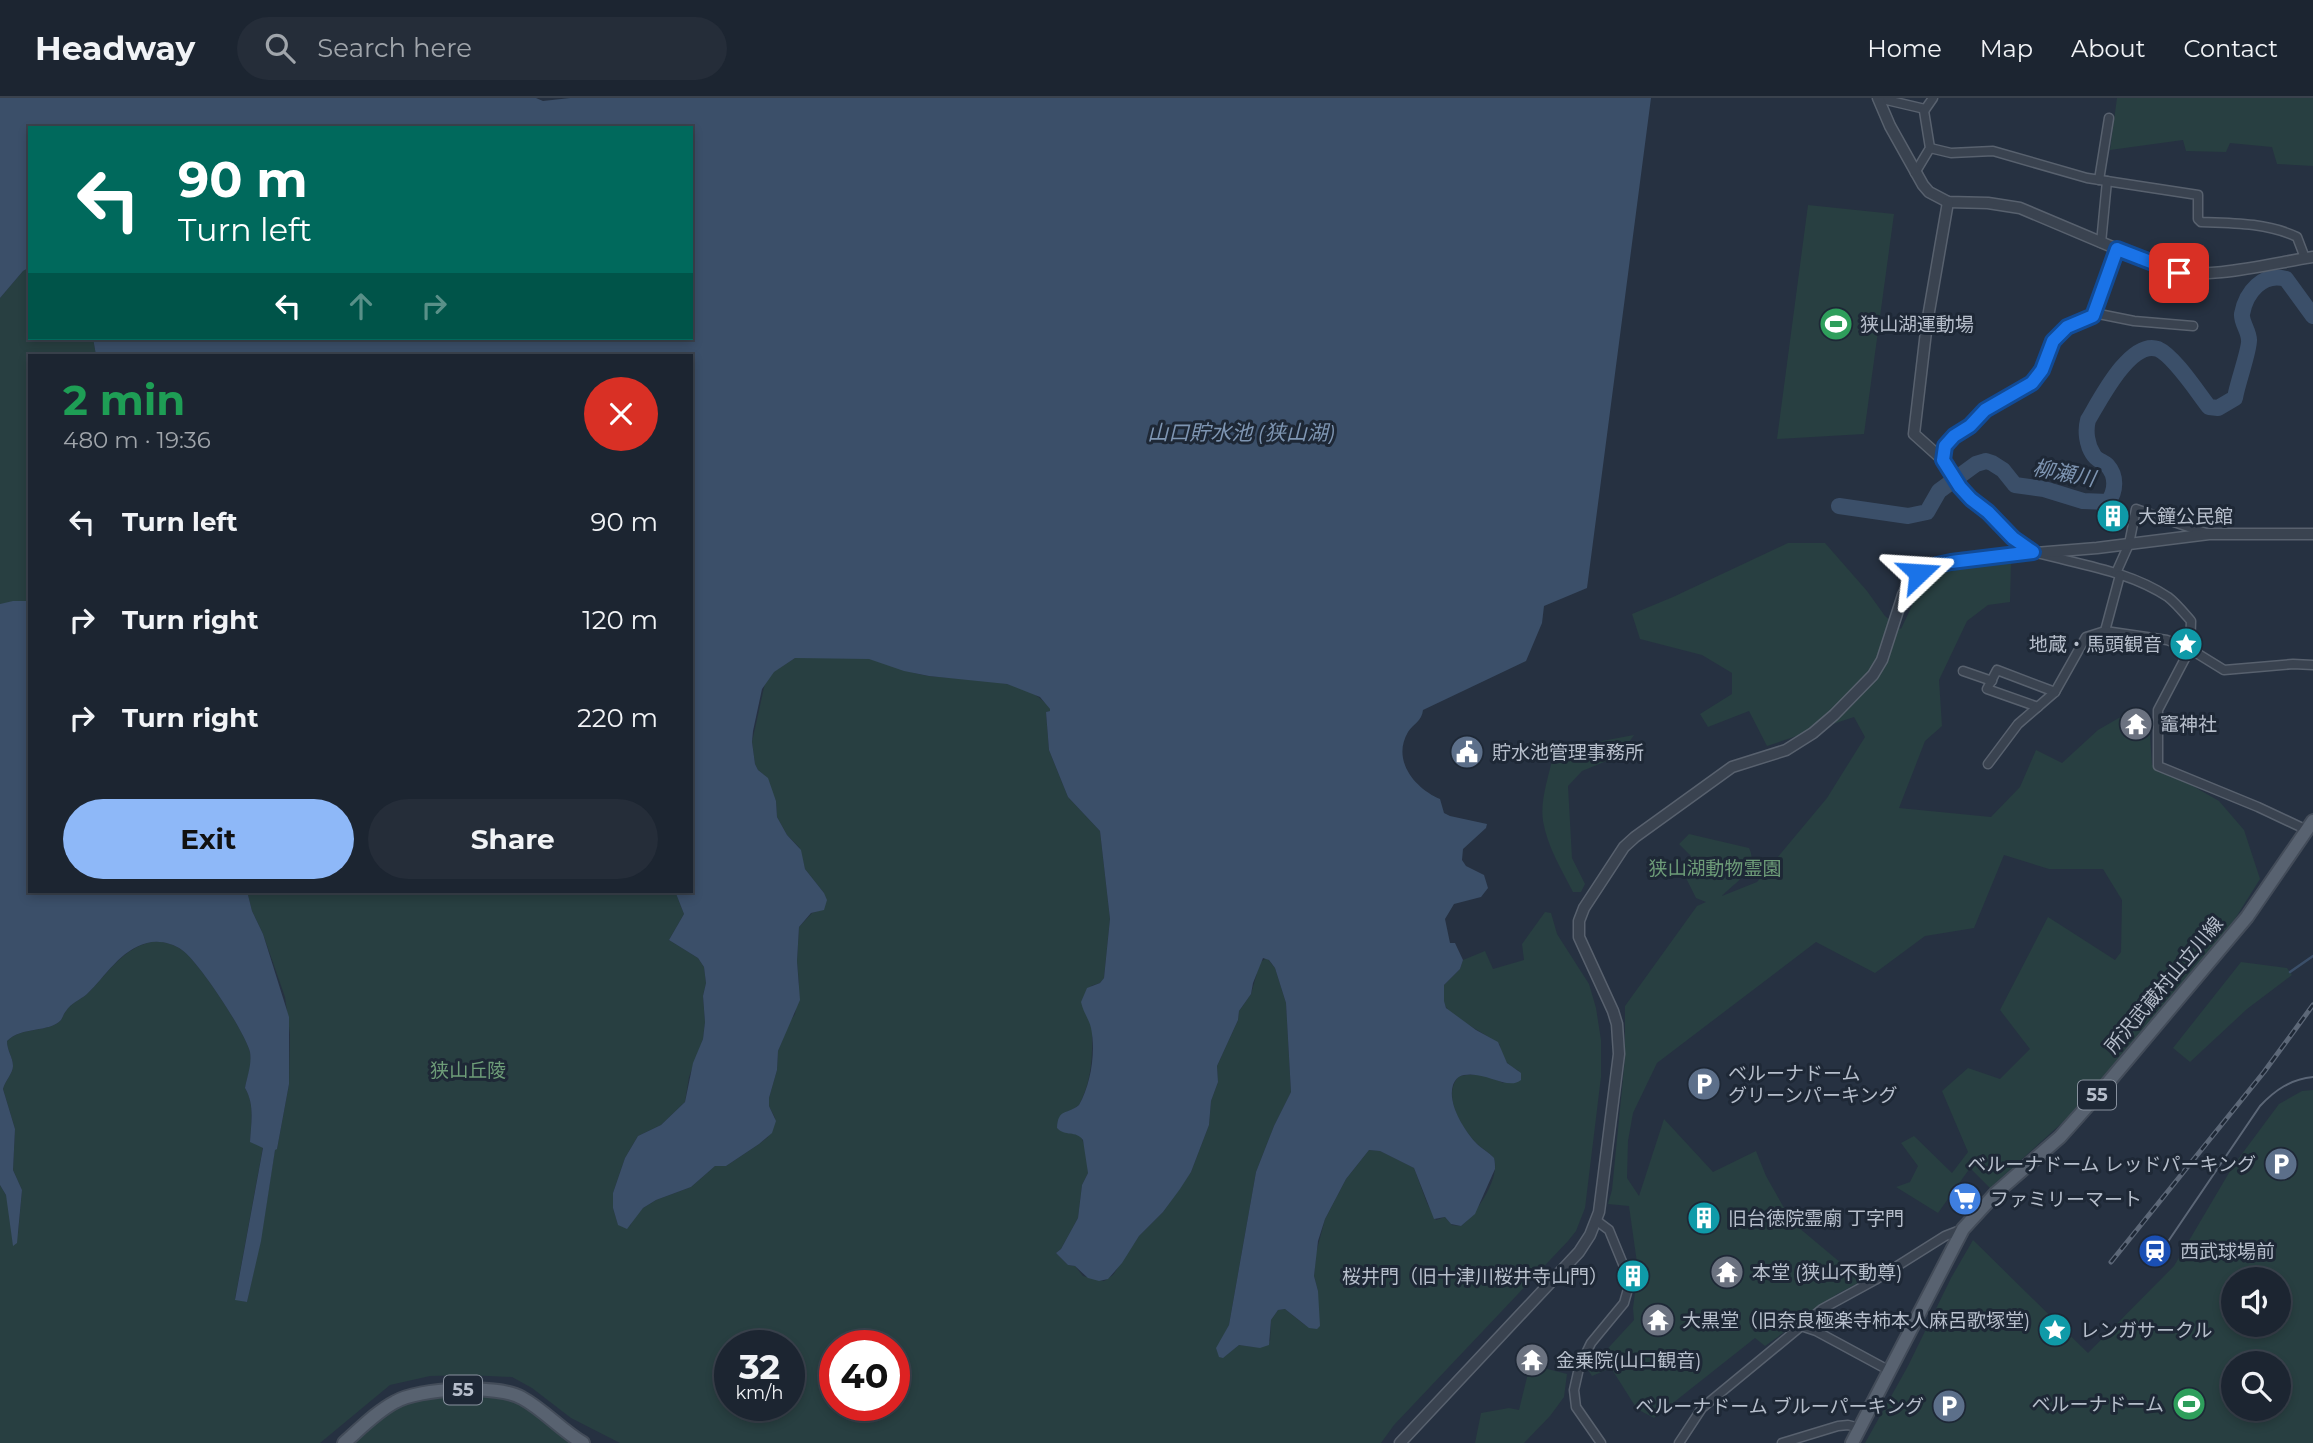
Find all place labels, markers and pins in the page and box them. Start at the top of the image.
pin [2149,243,2209,303]
sports icon: 狭山湖運動場 [1817,305,1855,343]
place label: 狭山湖運動場 [1860,313,1974,336]
building icon: 大鐘公民館 [2094,497,2132,535]
place label: 大鐘公民館 [2138,505,2233,528]
place icon: 地蔵・馬頭観音 [2167,625,2205,663]
place label: 地蔵・馬頭観音 [2029,633,2162,656]
temple icon: 竈神社 [2117,705,2155,743]
place label: 竈神社 [2160,713,2217,736]
public building icon: 貯水池管理事務所 [1448,733,1486,771]
place label: 貯水池管理事務所 [1492,741,1644,764]
place label: ベルーナドーム グリーンパーキング [1728,1062,1897,1107]
parking icon: ベルーナドーム グリーンパーキング [1685,1065,1723,1103]
parking icon: ベルーナドーム レッドパーキング [2262,1145,2300,1183]
place label: ベルーナドーム レッドパーキング [1967,1153,2256,1176]
supermarket icon: ファミリーマート [1946,1180,1984,1218]
place label: ファミリーマート [1990,1188,2142,1211]
building icon: 旧台徳院霊廟 丁字門 [1685,1199,1723,1237]
place label: 旧台徳院霊廟 丁字門 [1728,1207,1904,1230]
station icon: 西武球場前 [2136,1232,2174,1270]
place label: 西武球場前 [2180,1240,2275,1263]
temple icon: 本堂 (狭山不動尊) [1708,1253,1746,1291]
building icon: 桜井門（旧十津川桜井寺山門） [1614,1257,1652,1295]
place label: 本堂 (狭山不動尊) [1752,1261,1902,1284]
place label: 桜井門（旧十津川桜井寺山門） [1342,1265,1608,1288]
temple icon: 大黒堂（旧奈良極楽寺柿本人麻呂歌塚堂) [1639,1301,1677,1339]
place label: 大黒堂（旧奈良極楽寺柿本人麻呂歌塚堂) [1682,1309,2030,1332]
place icon: レンガサークル [2036,1311,2074,1349]
place label: レンガサークル [2080,1319,2212,1342]
temple icon: 金乗院(山口観音) [1513,1341,1551,1379]
place label: 金乗院(山口観音) [1556,1349,1702,1372]
sports icon: ベルーナドーム [2170,1385,2208,1423]
parking icon: ベルーナドーム ブルーパーキング [1930,1387,1968,1425]
place label: ベルーナドーム [2032,1393,2164,1416]
place label: ベルーナドーム ブルーパーキング [1635,1395,1924,1418]

